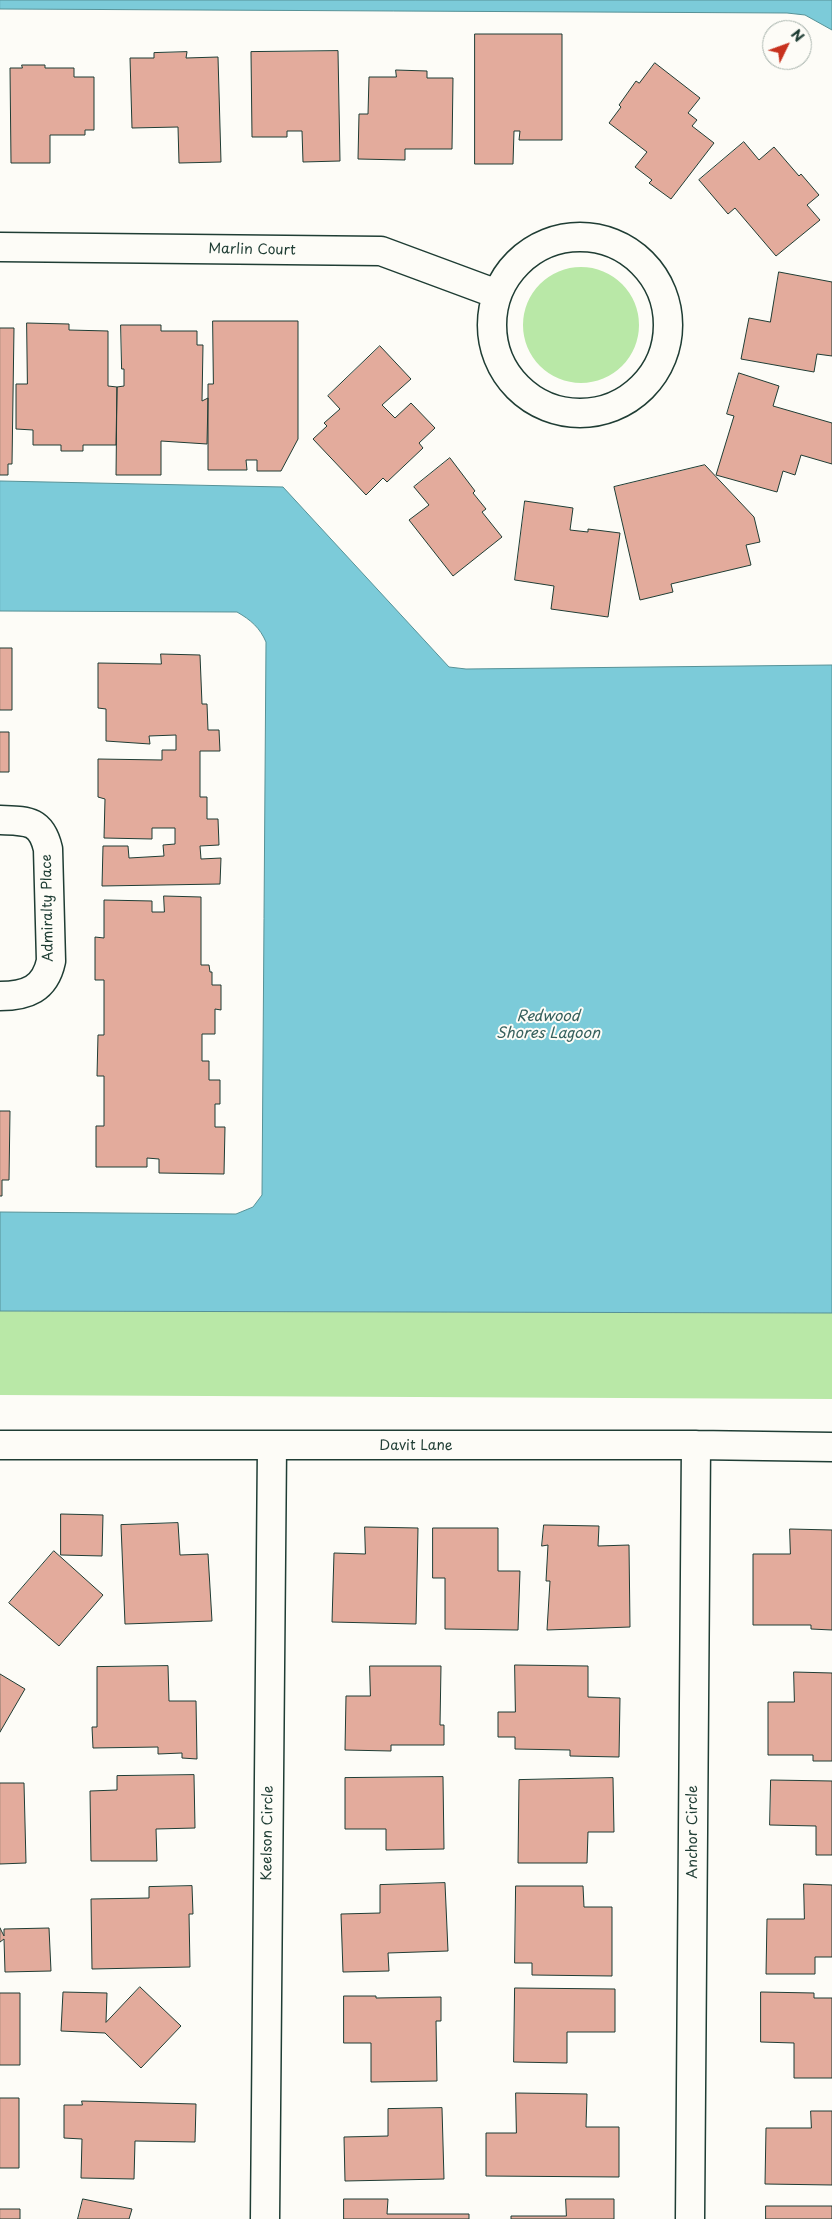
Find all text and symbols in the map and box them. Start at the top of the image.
north arrow [762,20,812,70]
text: N [786,24,809,46]
street label: Marlin Court [208,241,296,259]
street label: Admiralty Place [39,854,57,962]
water label: Redwood Shores Lagoon [496,1008,600,1043]
street label: Davit Lane [379,1438,453,1454]
street label: Keelson Circle [259,1785,277,1881]
street label: Anchor Circle [685,1785,701,1879]

